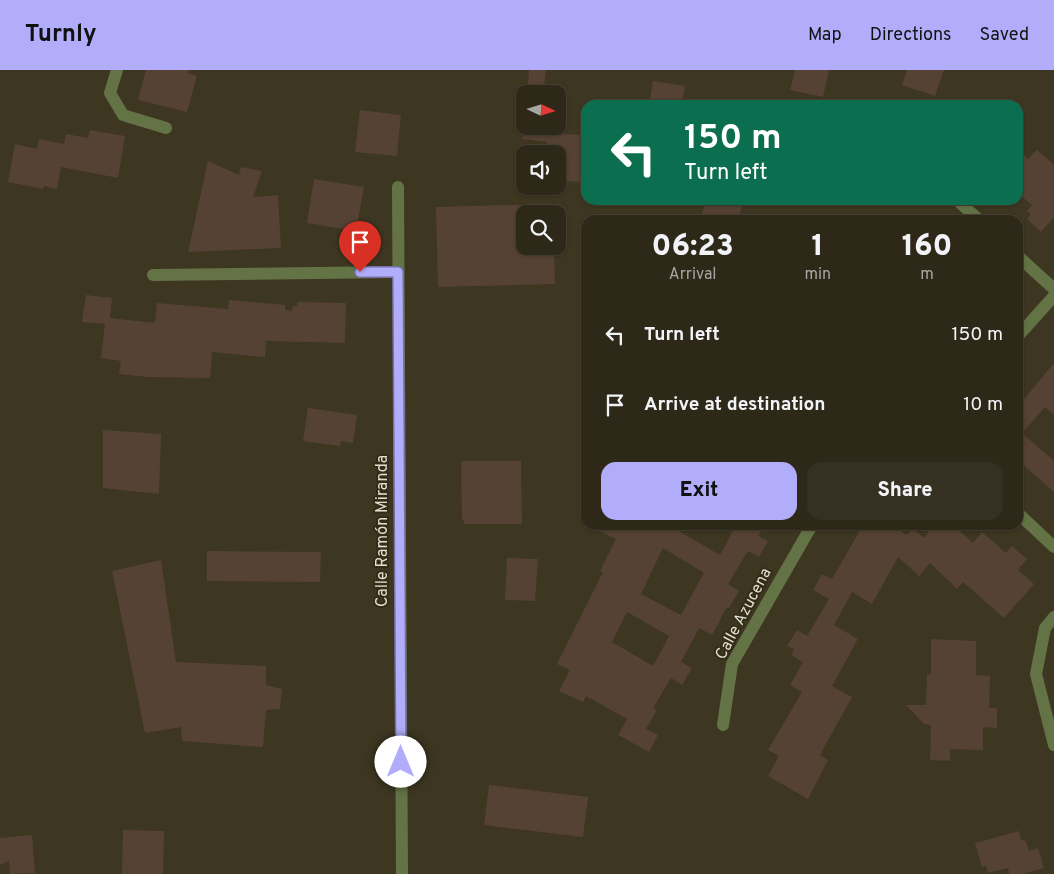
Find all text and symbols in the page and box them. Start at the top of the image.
text: Turnly [25,20,97,50]
text: Map [808,24,842,47]
text: Directions [870,24,952,47]
text: Saved [980,24,1029,47]
north arrow [516,85,566,135]
map controls [516,85,566,255]
text: 150 m [684,117,782,161]
icon: left [601,120,666,185]
button: sound [516,145,566,195]
text: Turn left [684,160,767,187]
button: search [516,205,566,255]
pin [339,221,381,272]
icon: arrive [346,228,374,256]
text: 06:23 [652,229,734,266]
text: 1 [812,229,824,266]
text: 160 [902,229,952,266]
text: Arrival [669,265,717,285]
text: min [804,265,831,285]
text: m [920,265,934,285]
icon: left [601,321,629,349]
text: Turn left [644,323,720,347]
text: 150 m [951,323,1003,347]
icon: arrive [601,391,629,419]
text: Arrive at destination [644,393,825,417]
text: 10 m [963,393,1003,417]
street label: Calle Ramón Miranda [373,455,393,607]
button: Exit [601,462,797,520]
button: Share [807,462,1003,520]
street label: Calle Azucena [711,565,777,663]
position arrow [374,735,426,787]

